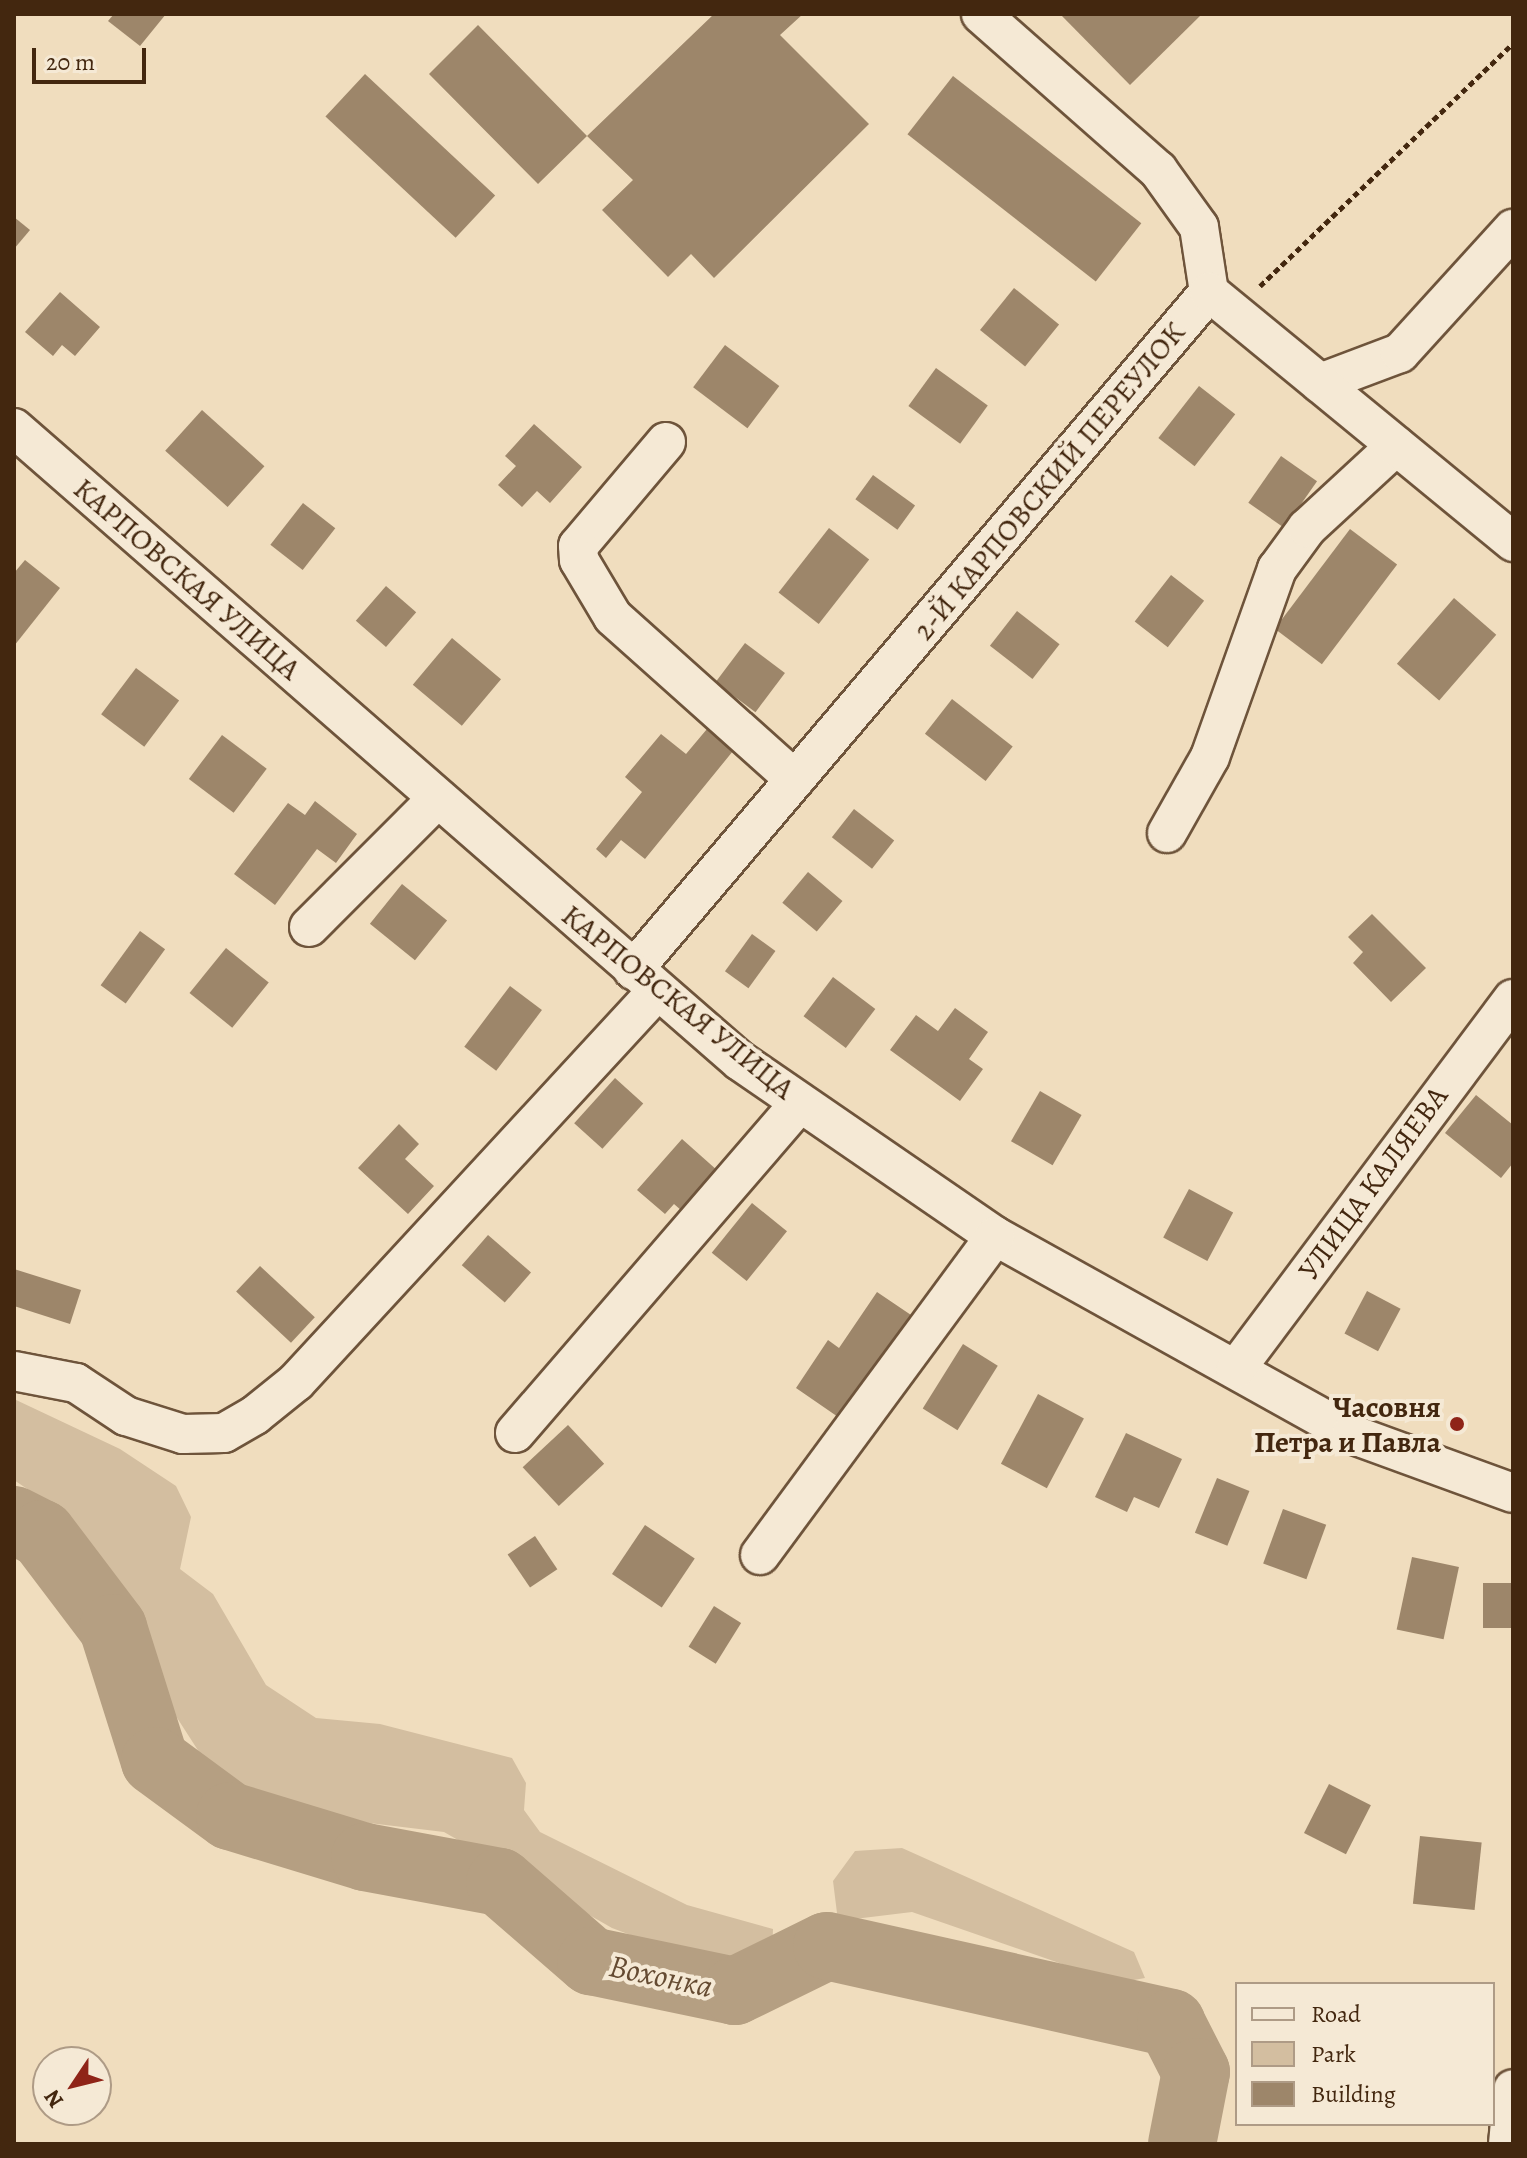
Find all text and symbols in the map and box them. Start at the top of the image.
scale bar [36,32,150,82]
text: 20 m [46,46,95,78]
street label: 2-Й КАРПОВСКИЙ ПЕРЕУЛОК [905,315,1193,647]
street label: КАРПОВСКАЯ УЛИЦА [66,471,308,687]
street label: КАРПОВСКАЯ УЛИЦА [554,897,802,1107]
street label: УЛИЦА КАЛЯЕВА [1291,1079,1455,1287]
place label: Часовня Петра и Павла [1254,1389,1441,1460]
marker: Часовня Петра и Павла [1448,1415,1466,1433]
water label: Вохонка [606,1946,716,2006]
legend [1235,1982,1495,2126]
text: Road [1311,1998,1361,2030]
text: Park [1311,2038,1356,2070]
north arrow [32,2046,112,2126]
text: Building [1311,2078,1396,2110]
text: N [37,2083,71,2114]

